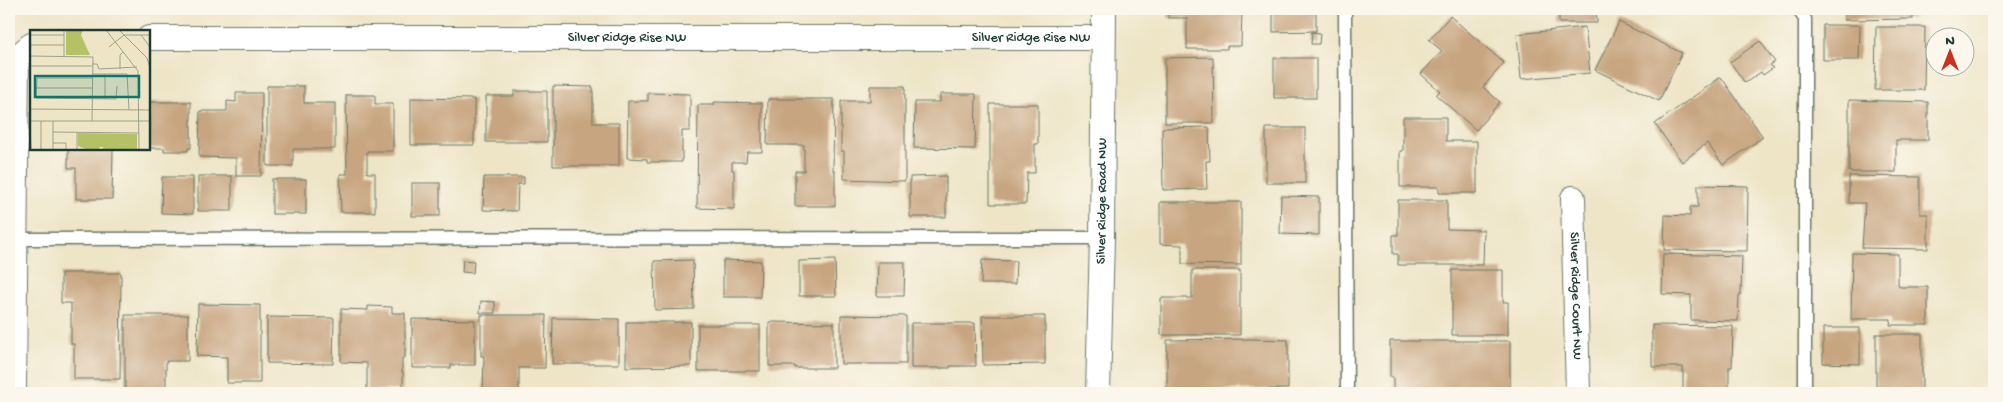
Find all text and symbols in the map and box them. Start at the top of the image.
north arrow [1926,28,1976,78]
inset map [30,30,150,150]
street label: Silver Ridge Rise NW [568,30,686,47]
street label: Silver Ridge Rise NW [972,30,1090,47]
text: N [1945,33,1955,50]
street label: Silver Ridge Road NW [1093,138,1111,264]
street label: Silver Ridge Court NW [1565,232,1586,360]

